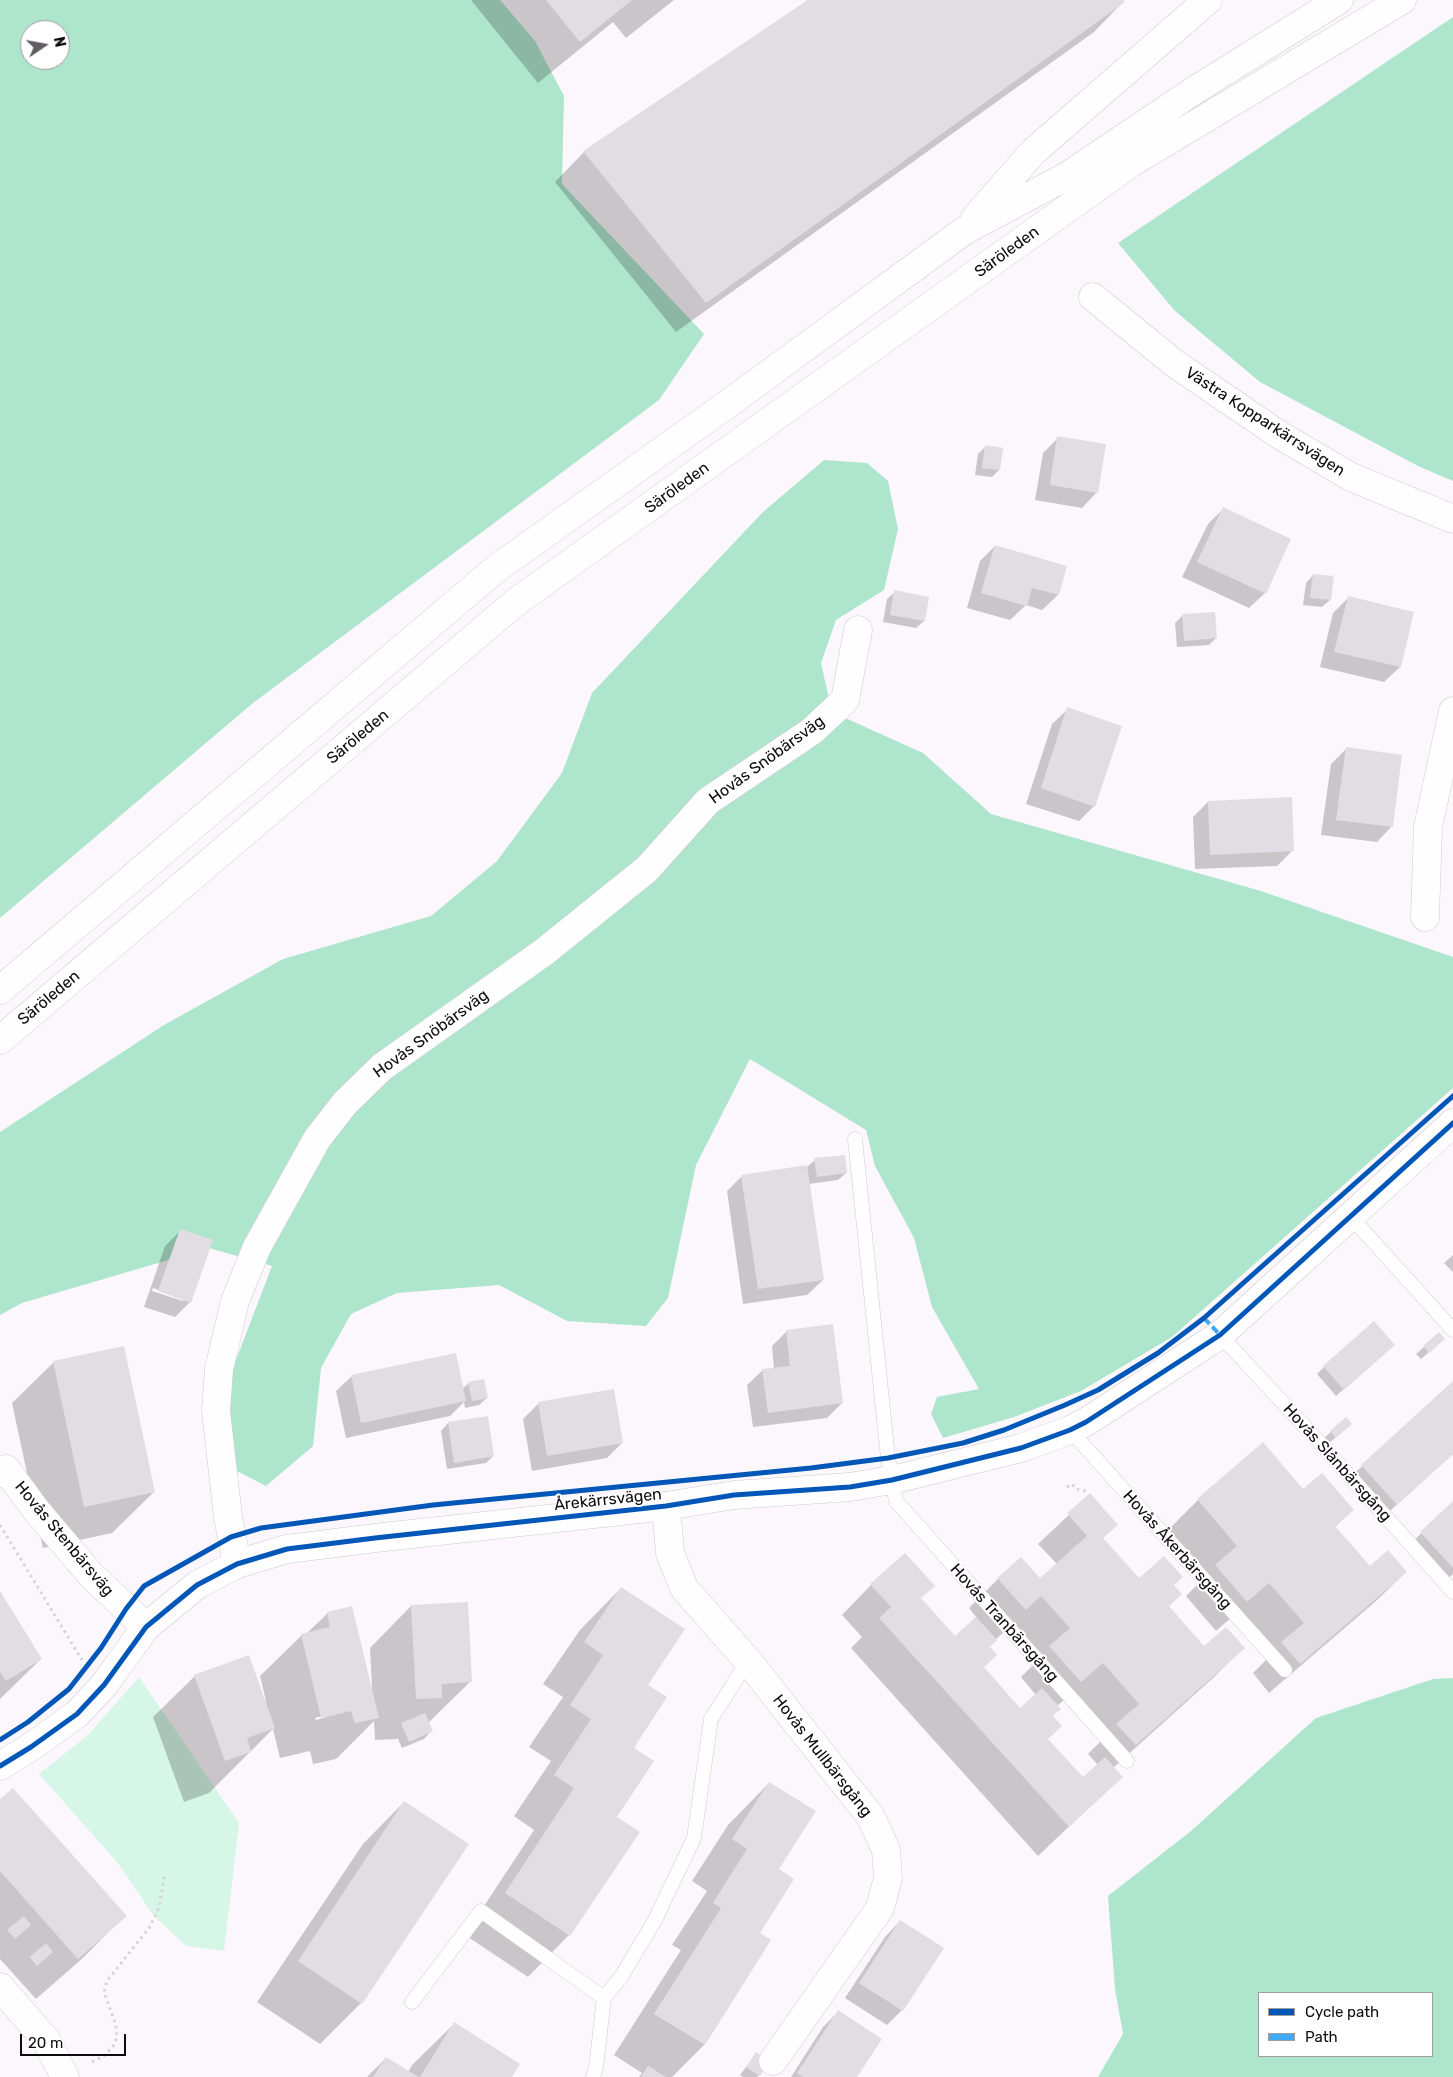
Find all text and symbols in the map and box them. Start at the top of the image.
north arrow [20,20,70,70]
text: N [50,35,69,49]
street label: Säröleden [971,222,1043,282]
street label: Västra Kopparkärrsvägen [1182,363,1348,481]
street label: Säröleden [641,458,713,518]
street label: Säröleden [323,706,393,768]
street label: Hovås Snöbärsväg [706,712,828,808]
street label: Säröleden [14,967,84,1029]
street label: Hovås Snöbärsväg [370,986,492,1082]
street label: Hovås Slånbärsgång [1279,1400,1395,1526]
street label: Hovås Stenbärsväg [10,1478,118,1600]
street label: Årekärrsvägen [553,1485,663,1515]
street label: Hovås Åkerbärsgång [1118,1486,1236,1614]
street label: Hovås Tranbärsgång [946,1560,1062,1686]
street label: Hovås Mullbärsgång [768,1691,876,1821]
legend [1258,1992,1433,2057]
text: Cycle path [1305,2003,1379,2021]
scale bar [22,2024,129,2056]
text: Path [1305,2028,1338,2046]
text: 20 m [28,2034,63,2052]

